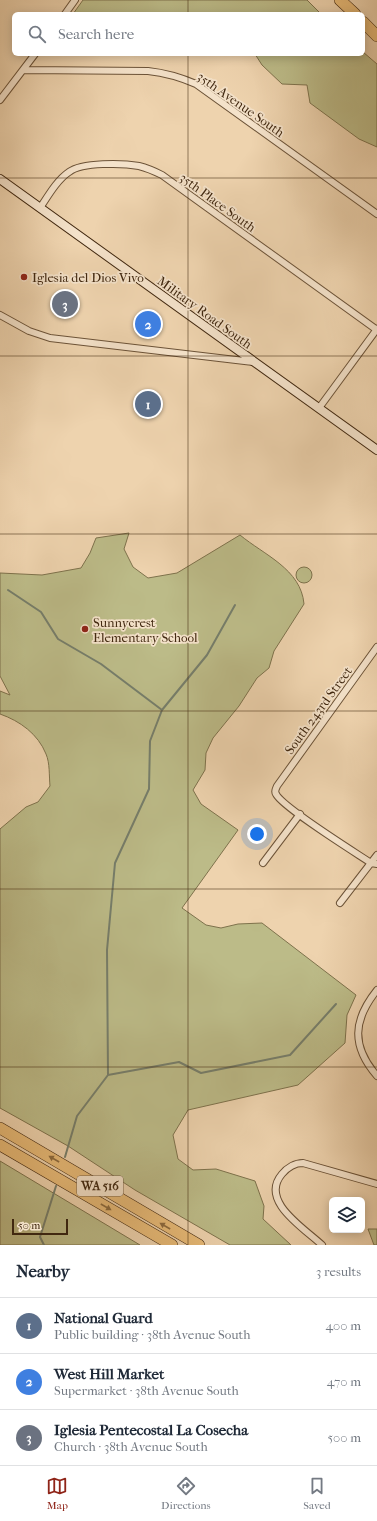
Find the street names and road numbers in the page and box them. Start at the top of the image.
street label: 35th Avenue South [194,69,288,140]
street label: 35th Place South [177,170,259,235]
street label: Military Road South [155,273,255,352]
street label: South 243rd Street [282,663,355,757]
road number: WA 516 [77,1176,123,1196]

